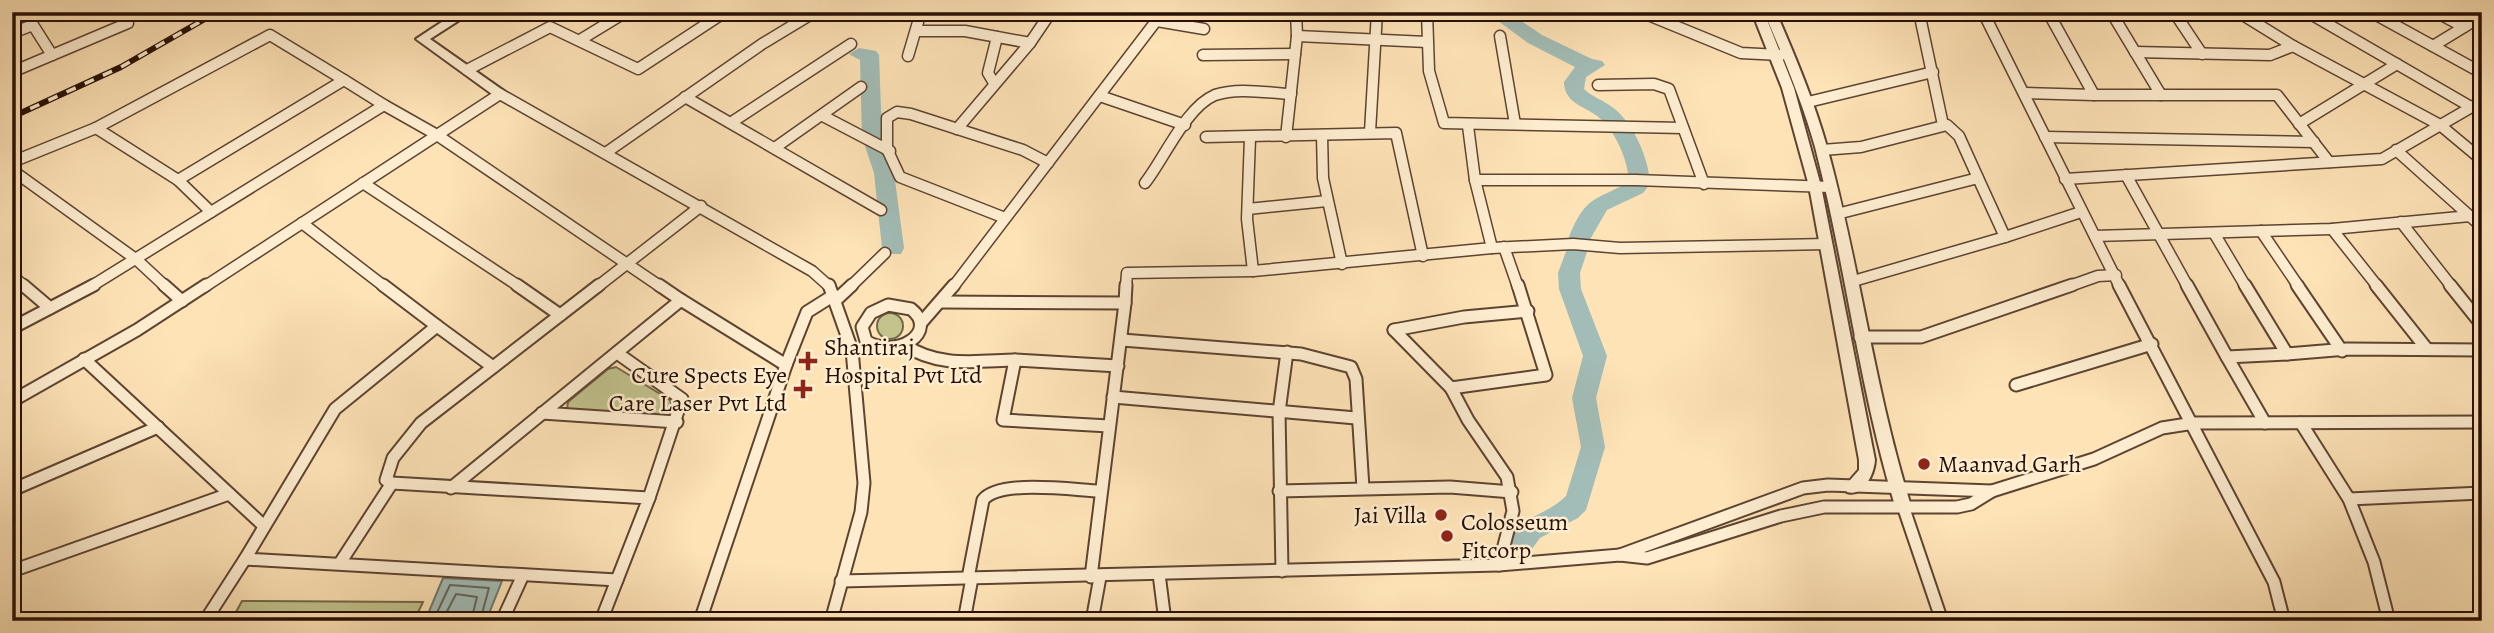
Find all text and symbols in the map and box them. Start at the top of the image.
place label: Shantiraj Hospital Pvt Ltd [824,331,982,391]
marker: Shantiraj Hospital Pvt Ltd [798,351,818,371]
place label: Cure Spects Eye Care Laser Pvt Ltd [609,359,787,419]
marker: Cure Spects Eye Care Laser Pvt Ltd [793,379,813,399]
place label: Maanvad Garh [1938,448,2081,480]
marker: Maanvad Garh [1916,456,1932,472]
place label: Jai Villa [1354,499,1428,531]
place label: Colosseum Fitcorp [1461,506,1568,566]
marker: Jai Villa [1433,507,1449,523]
marker: Colosseum Fitcorp [1439,528,1455,544]

